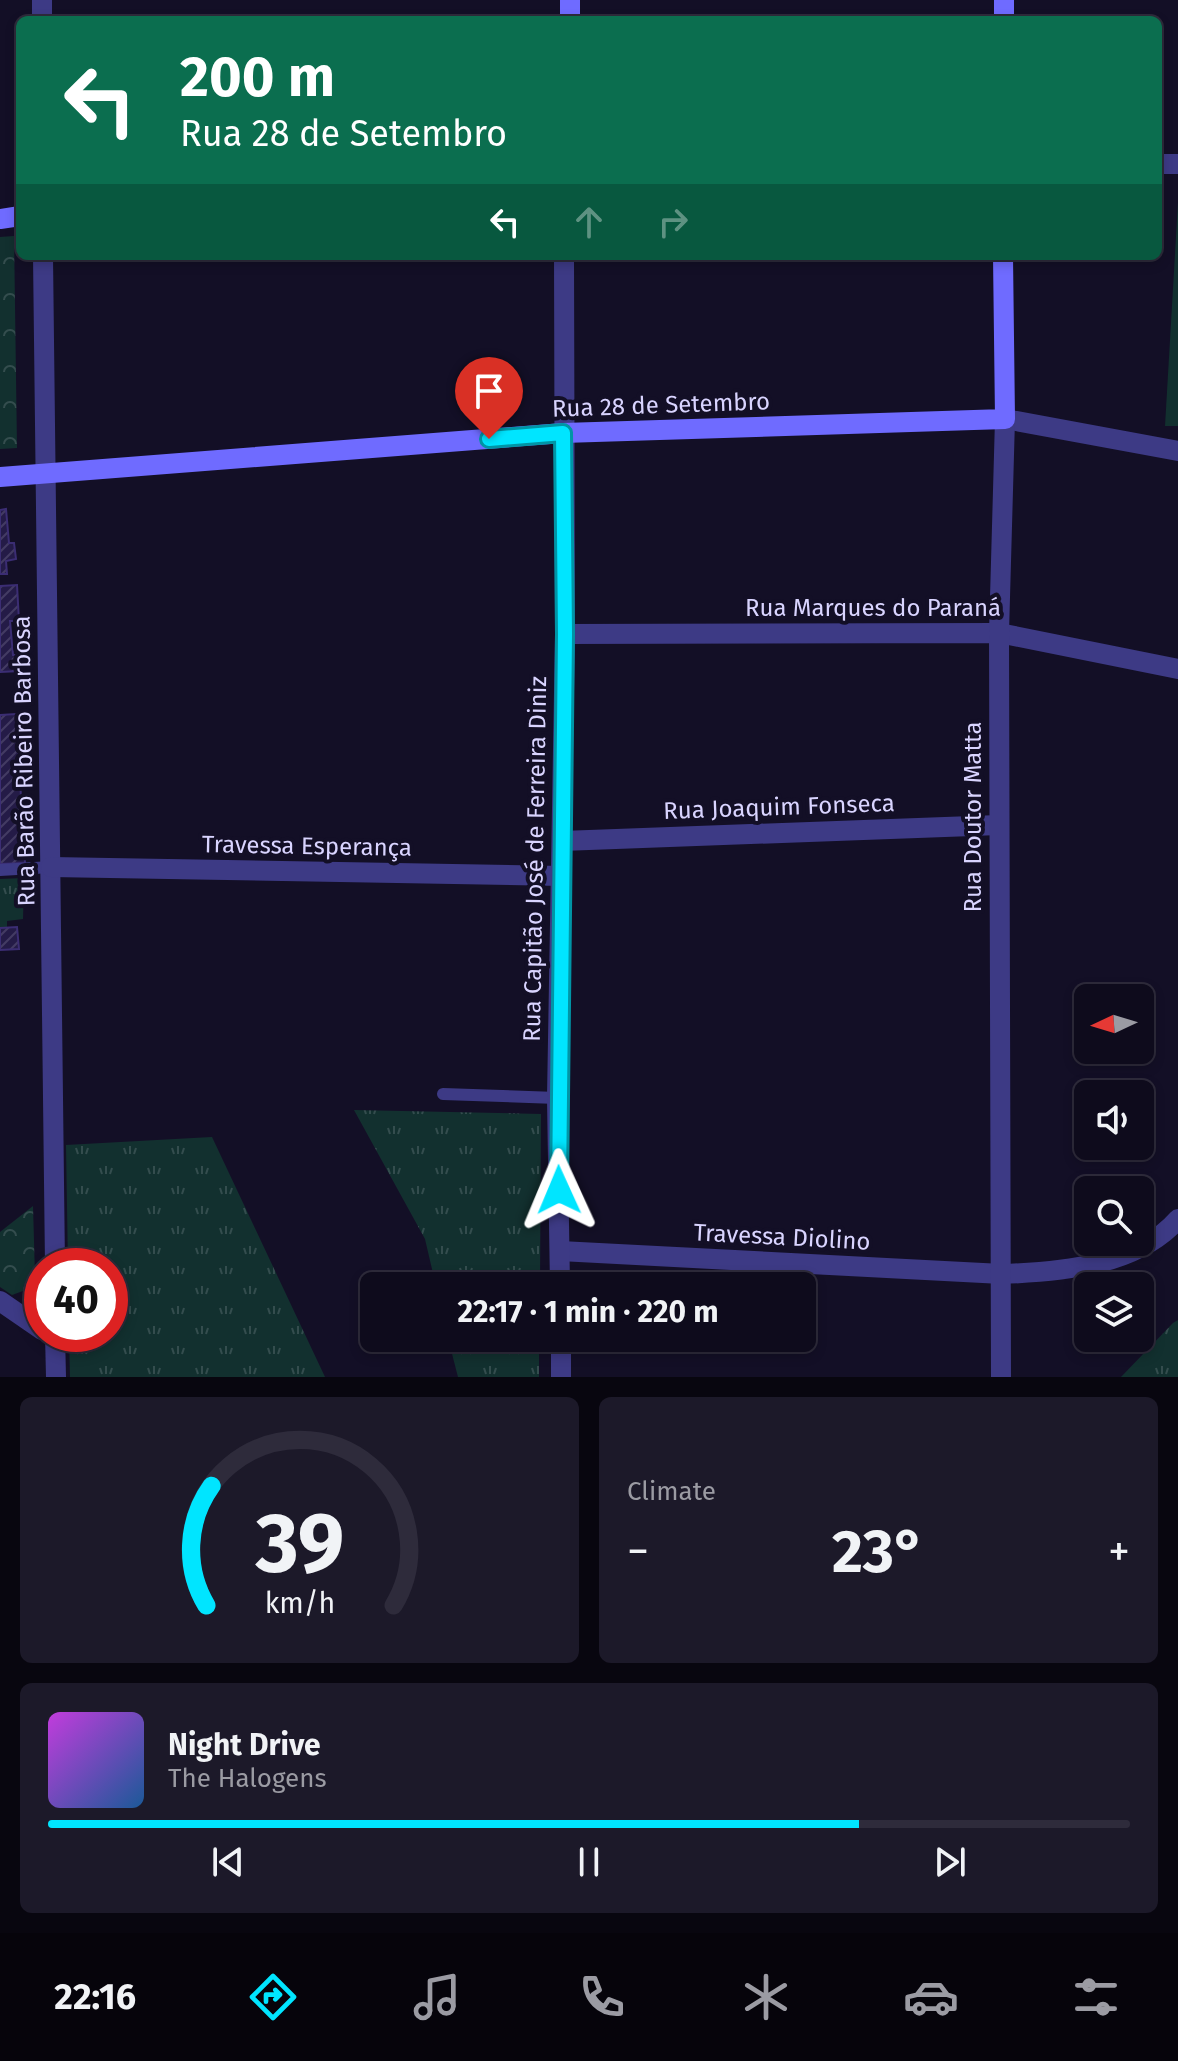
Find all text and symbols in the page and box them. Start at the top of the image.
text: 200 m [180,44,335,111]
icon: left [48,48,152,152]
text: Rua 28 de Setembro [180,112,507,156]
icon: left [483,200,527,244]
icon: ahead [567,200,611,244]
icon: right [651,200,695,244]
pin [455,357,523,439]
icon: arrive [467,369,511,413]
street label: Rua 28 de Setembro [552,387,770,423]
street label: Rua Marques do Paraná [745,594,1001,622]
street label: Rua Barão Ribeiro Barbosa [7,615,41,907]
street label: Rua Capitão José de Ferreira Diniz [518,676,552,1042]
street label: Rua Doutor Matta [959,721,987,913]
street label: Rua Joaquim Fonseca [663,789,895,825]
street label: Travessa Esperança [202,830,412,862]
north arrow [1074,984,1154,1064]
map controls [1074,984,1154,1352]
button: sound [1074,1080,1154,1160]
position arrow [517,1148,601,1232]
button: search [1074,1176,1154,1256]
street label: Travessa Diolino [693,1218,871,1256]
speed limit sign: 40 [24,1248,128,1352]
button: layers [1074,1272,1154,1352]
text: 22:17 · 1 min · 220 m [457,1294,719,1330]
text: Climate [627,1476,716,1507]
text: 39 [254,1494,344,1594]
text: 23° [832,1516,925,1588]
text: − [627,1525,649,1578]
text: + [1108,1525,1130,1578]
text: km/h [264,1586,335,1621]
text: Night Drive [168,1727,321,1763]
text: The Halogens [168,1763,327,1794]
icon: previous [206,1840,250,1884]
icon: pause [567,1840,611,1884]
icon: next [928,1840,972,1884]
icon: directions [245,1969,301,2025]
icon: music [409,1969,465,2025]
icon: phone [574,1969,630,2025]
icon: climate [738,1969,794,2025]
icon: car [903,1969,959,2025]
icon: filters [1068,1969,1124,2025]
text: 22:16 [54,1975,136,2019]

